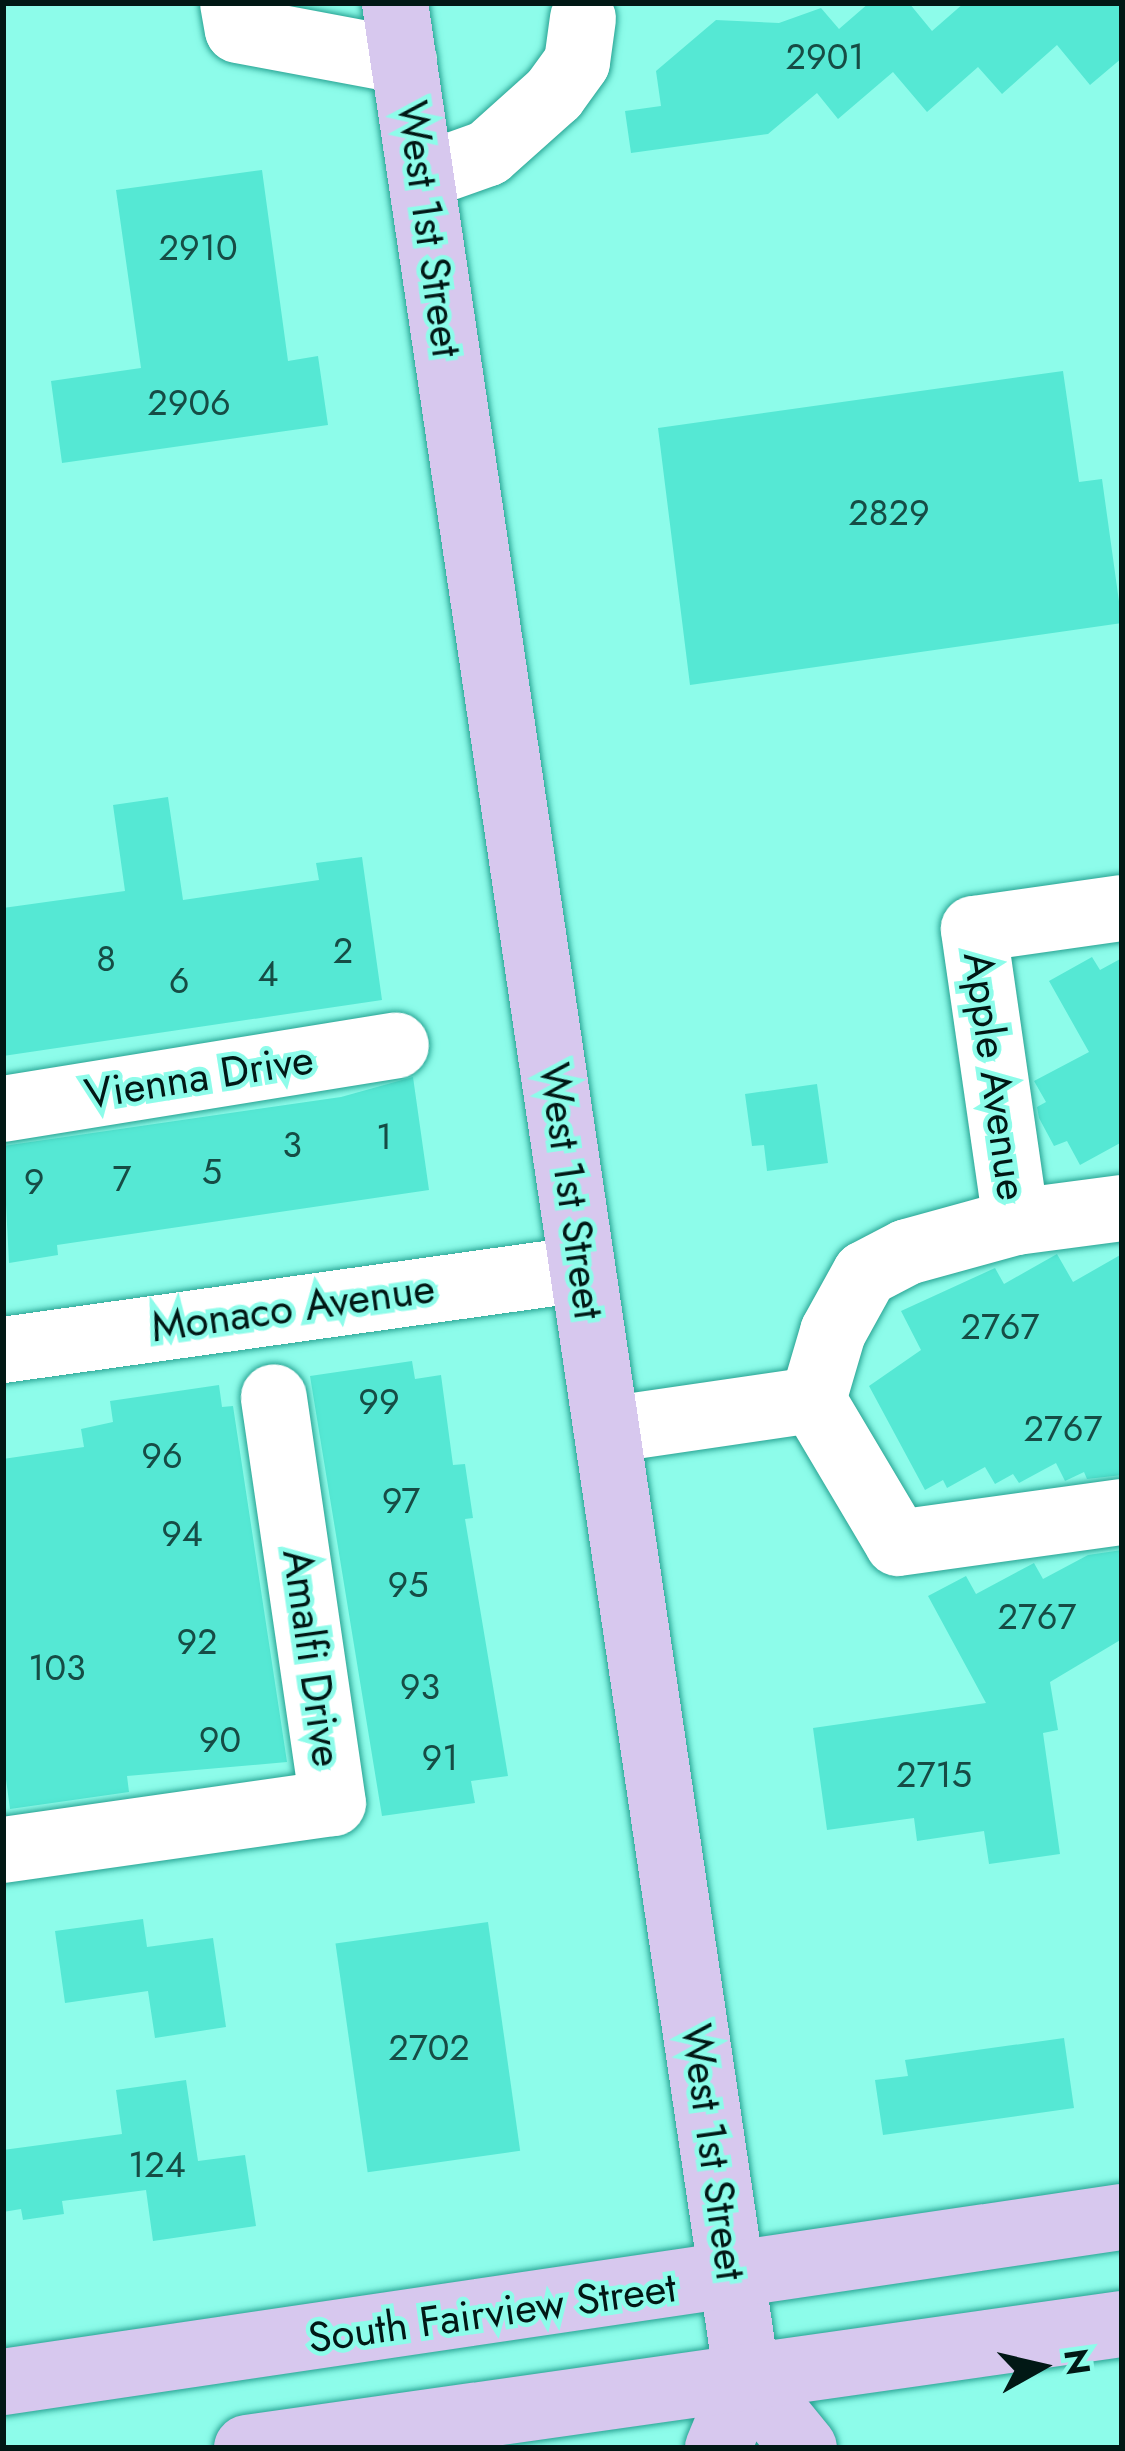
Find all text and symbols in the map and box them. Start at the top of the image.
house number: 2901 [785,35,865,79]
street label: West 1st Street [386,98,472,360]
house number: 2910 [158,226,238,270]
house number: 2906 [147,381,231,425]
house number: 2829 [848,491,930,535]
house number: 2 [333,929,353,973]
house number: 8 [96,937,116,981]
street label: Apple Avenue [953,949,1037,1203]
house number: 4 [258,952,278,996]
house number: 6 [169,959,189,1003]
street label: Vienna Drive [81,1034,317,1120]
street label: West 1st Street [528,1060,614,1322]
house number: 1 [376,1115,392,1159]
house number: 3 [282,1123,302,1167]
house number: 5 [202,1150,222,1194]
house number: 7 [113,1157,131,1201]
house number: 9 [24,1160,44,1204]
street label: Monaco Avenue [148,1263,438,1353]
house number: 2767 [960,1305,1040,1349]
house number: 99 [358,1380,400,1424]
house number: 2767 [1023,1407,1103,1451]
house number: 96 [141,1434,183,1478]
house number: 97 [382,1479,420,1523]
house number: 94 [161,1512,203,1556]
street label: Amalfi Drive [272,1546,352,1770]
house number: 95 [387,1563,429,1607]
house number: 2767 [997,1595,1077,1639]
house number: 92 [176,1620,218,1664]
house number: 103 [28,1646,86,1690]
house number: 93 [400,1665,440,1709]
house number: 90 [199,1718,241,1762]
house number: 91 [422,1736,458,1780]
house number: 2715 [896,1753,972,1797]
street label: West 1st Street [670,2021,756,2283]
house number: 2702 [388,2026,470,2070]
house number: 124 [128,2143,186,2187]
street label: South Fairview Street [305,2262,679,2364]
north arrow [981,2307,1101,2427]
text: N [1052,2346,1102,2378]

